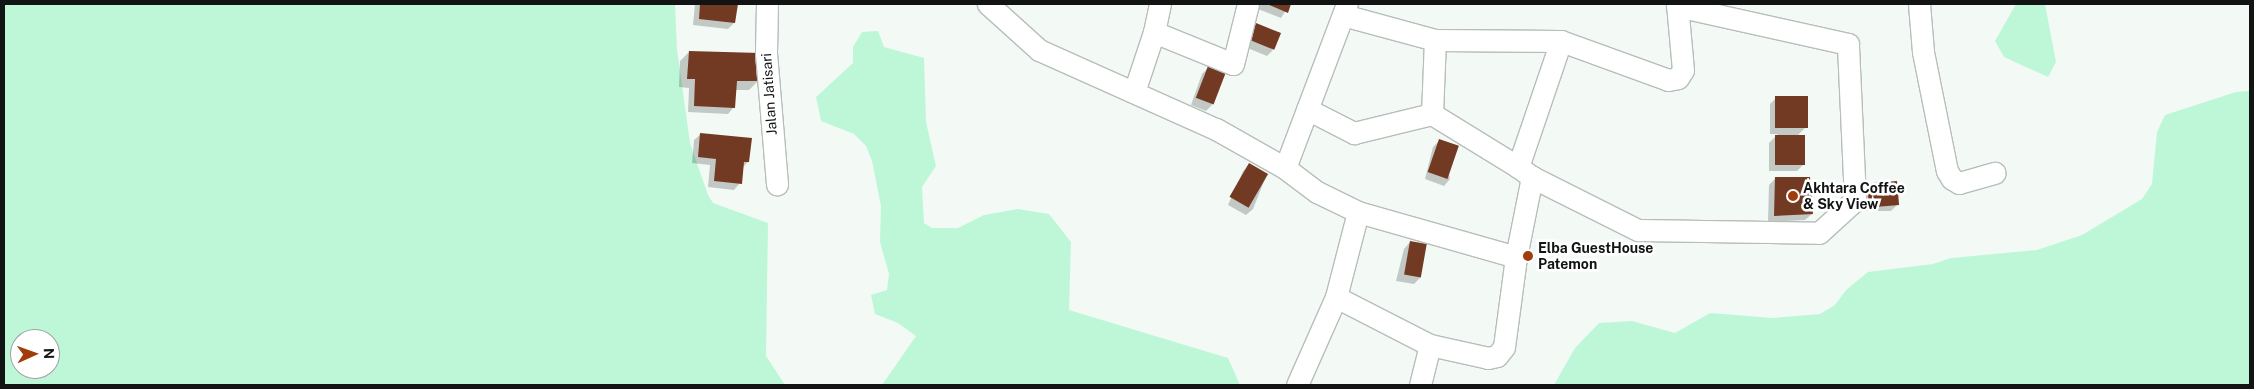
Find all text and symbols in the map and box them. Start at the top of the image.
street label: Jalan Jatisari [758,52,780,136]
place label: Akhtara Coffee & Sky View [1803,180,1905,212]
marker: Akhtara Coffee & Sky View [1787,190,1799,202]
place label: Elba GuestHouse Patemon [1538,240,1653,272]
marker: Elba GuestHouse Patemon [1522,250,1534,262]
north arrow [10,329,60,379]
text: N [41,348,57,359]

